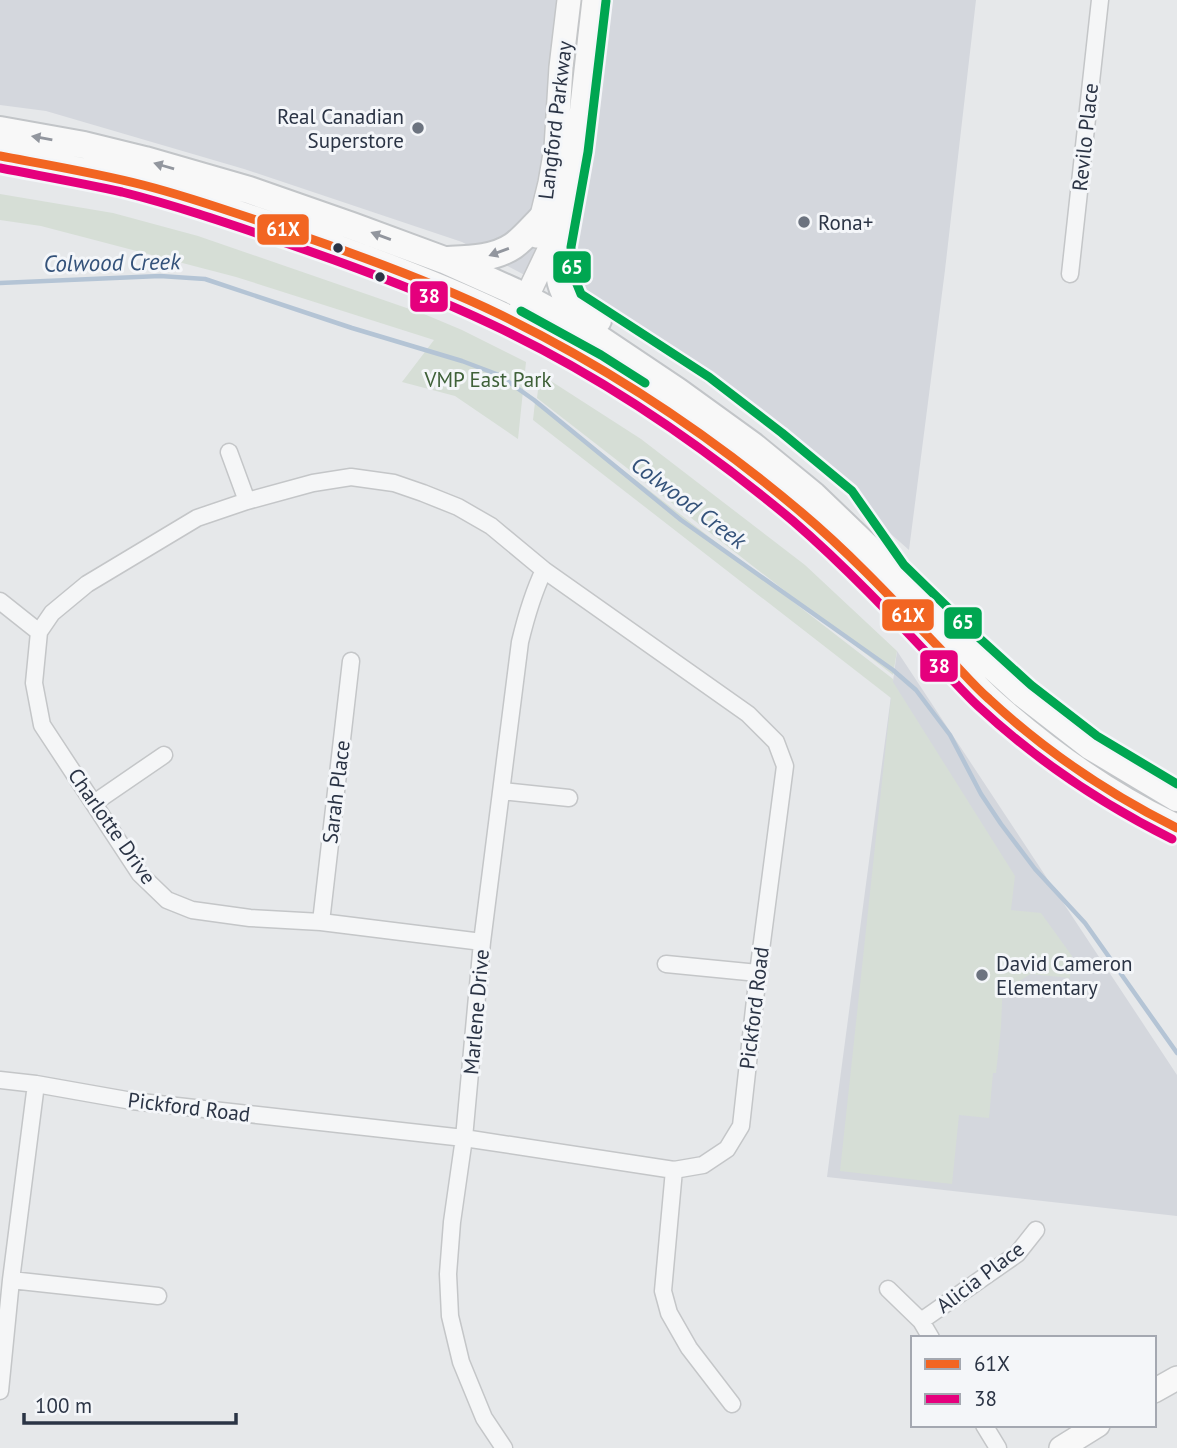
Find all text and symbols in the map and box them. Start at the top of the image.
street label: Langford Parkway [532,39,578,201]
street label: Revilo Place [1066,82,1104,192]
place label: Real Canadian Superstore [277,103,404,154]
marker: Real Canadian Superstore [410,120,426,136]
one-way arrow [31,132,53,143]
one-way arrow [153,160,175,171]
place label: Rona+ [818,209,873,236]
line badge: 61X [256,213,310,246]
marker: Rona+ [796,214,812,230]
text: 61X [266,217,300,241]
one-way arrow [370,231,391,242]
unlabelled marker [331,241,345,255]
water label: Colwood Creek [43,246,182,278]
one-way arrow [488,247,509,258]
line badge: 65 [552,250,592,284]
text: 65 [561,255,583,279]
unlabelled marker [373,270,387,284]
line badge: 38 [409,280,449,313]
text: 38 [418,284,440,308]
park label: VMP East Park [424,366,551,393]
water label: Colwood Creek [626,449,754,556]
line badge: 61X [881,598,935,632]
text: 61X [891,603,925,627]
line badge: 65 [943,606,983,640]
text: 65 [952,610,974,634]
line badge: 38 [919,649,959,683]
text: 38 [928,654,950,678]
street label: Sarah Place [316,739,356,845]
street label: Charlotte Drive [62,763,162,889]
street label: Pickford Road [733,945,775,1071]
street label: Marlene Drive [457,948,495,1076]
place label: David Cameron Elementary [996,950,1132,1001]
marker: David Cameron Elementary [974,967,990,983]
street label: Pickford Road [126,1086,252,1128]
street label: Alicia Place [931,1235,1029,1319]
legend [911,1336,1156,1427]
text: 61X [974,1350,1010,1377]
scale bar [24,1382,236,1426]
text: 38 [974,1385,997,1412]
text: 100 m [35,1392,92,1419]

